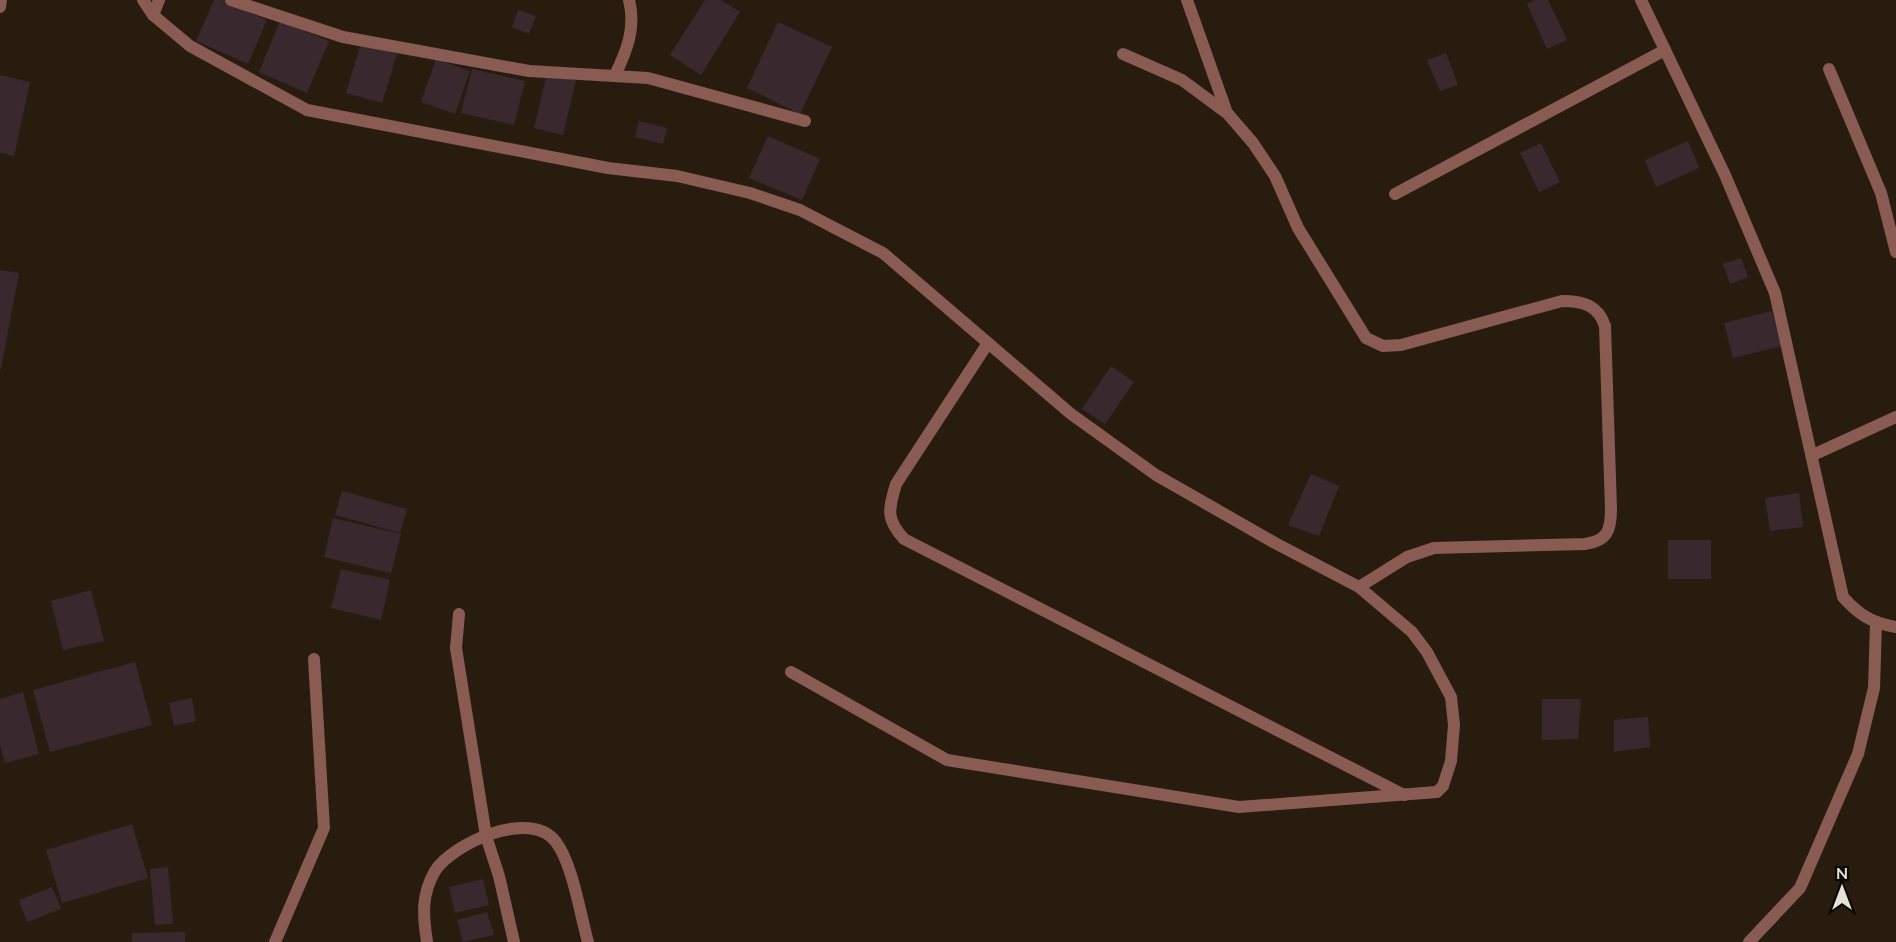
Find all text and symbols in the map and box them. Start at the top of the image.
north arrow [1812,858,1872,918]
text: N [1836,863,1848,883]

